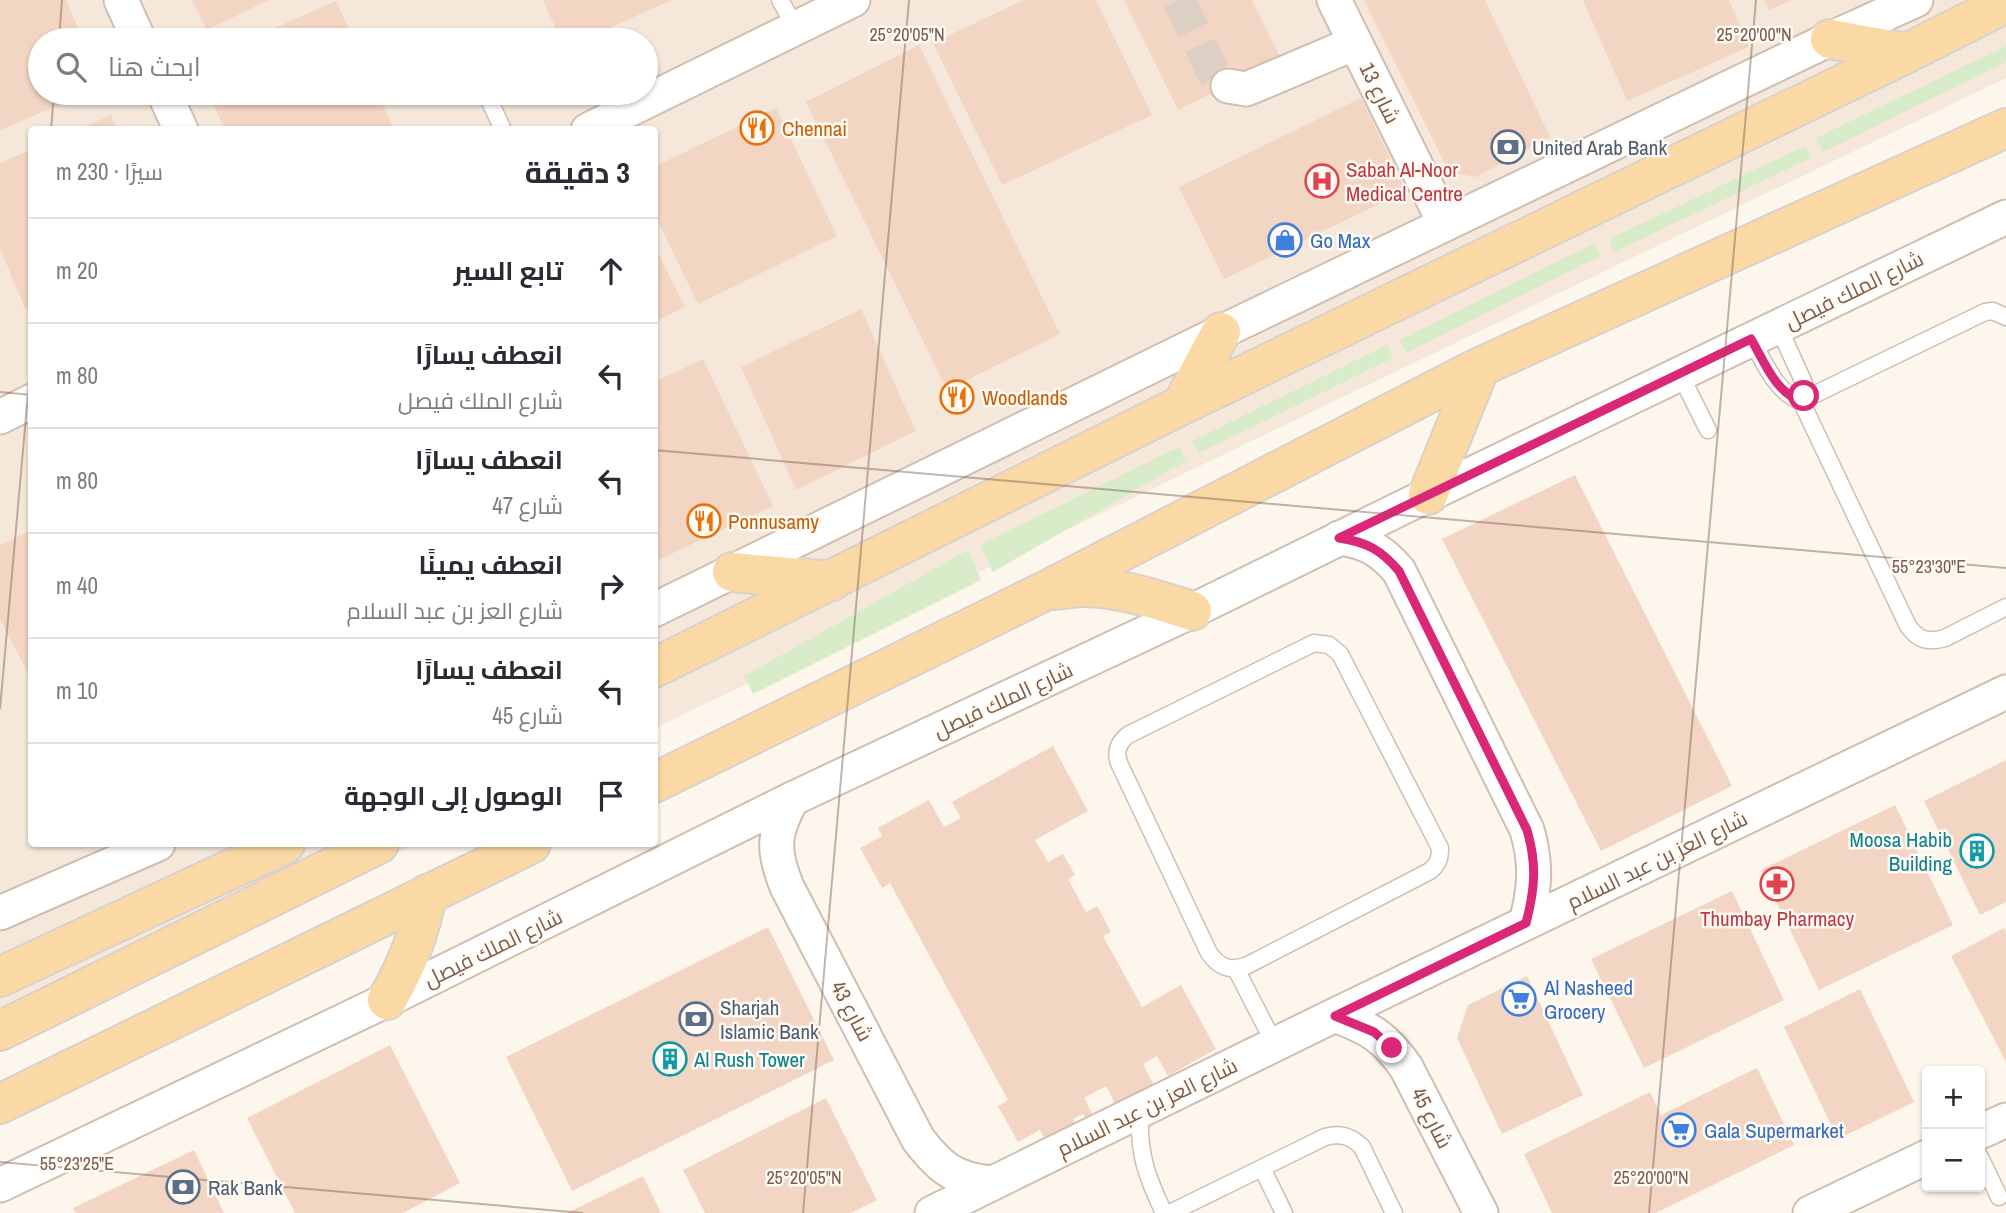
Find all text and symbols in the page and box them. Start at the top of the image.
text: 25°20'05"N [869,22,945,47]
text: 25°20'00"N [1716,22,1792,47]
search box [28,28,658,105]
icon: search [52,48,90,86]
text: ابحث هنا [108,49,201,84]
street label: شارع 13 [1353,58,1407,128]
restaurant icon: Chennai [738,109,776,147]
place label: Chennai [782,114,847,143]
bank icon: United Arab Bank [1489,128,1527,166]
place label: United Arab Bank [1532,133,1667,162]
text: 3 دقيقة [525,152,630,192]
place label: Sabah Al-Noor Medical Centre [1346,155,1463,208]
text: سيرًا · 230 m [56,156,163,187]
hospital icon: Sabah Al-Noor Medical Centre [1303,162,1341,200]
shop icon: Go Max [1266,221,1304,259]
place label: Go Max [1310,226,1371,255]
street label: شارع الملك فيصل [1780,244,1928,336]
icon: ahead [592,252,630,290]
text: تابع السير [454,253,563,288]
text: 20 m [56,255,98,286]
text: انعطف يسارًا [415,337,563,372]
icon: left [592,357,630,395]
text: 80 m [56,360,98,391]
restaurant icon: Woodlands [938,378,976,416]
route start [1788,380,1819,411]
place label: Woodlands [982,383,1068,412]
text: شارع الملك فيصل [398,385,563,416]
text: انعطف يسارًا [415,442,563,477]
icon: left [592,462,630,500]
text: 80 m [56,465,98,496]
text: شارع 47 [492,490,563,521]
restaurant icon: Ponnusamy [685,502,723,540]
place label: Ponnusamy [728,507,819,536]
text: انعطف يمينًا [418,547,563,582]
text: 55°23'30"E [1892,554,1966,579]
icon: right [592,567,630,605]
text: 40 m [56,570,98,601]
text: شارع العز بن عبد السلام [346,595,563,626]
text: انعطف يسارًا [415,652,563,687]
street label: شارع الملك فيصل [928,655,1078,745]
icon: left [592,672,630,710]
text: 10 m [56,675,98,706]
text: شارع 45 [492,700,563,731]
icon: arrive [592,777,630,815]
text: الوصول إلى الوجهة [344,778,563,813]
street label: شارع العز بن عبد السلام [1562,804,1752,916]
place label: Moosa Habib Building [1850,825,1952,878]
building icon: Moosa Habib Building [1958,832,1996,870]
pharmacy icon: Thumbay Pharmacy [1758,865,1796,903]
street label: شارع الملك فيصل [419,902,567,994]
place label: Thumbay Pharmacy [1700,904,1854,933]
place label: Al Nasheed Grocery [1543,973,1633,1026]
street label: شارع 43 [824,976,880,1046]
supermarket icon: Al Nasheed Grocery [1500,980,1538,1018]
place label: Sharjah Islamic Bank [720,993,819,1046]
bank icon: Sharjah Islamic Bank [677,1000,715,1038]
route end [1376,1032,1407,1063]
building icon: Al Rush Tower [651,1040,689,1078]
place label: Al Rush Tower [693,1045,805,1074]
street label: شارع العز بن عبد السلام [1052,1051,1242,1163]
map controls [1922,1066,1985,1192]
button: + [1922,1066,1985,1129]
street label: شارع 45 [1404,1083,1460,1153]
supermarket icon: Gala Supermarket [1660,1111,1698,1149]
place label: Gala Supermarket [1704,1116,1844,1145]
button: − [1922,1129,1985,1192]
text: 55°23'25"E [40,1151,114,1176]
text: 25°20'05"N [766,1165,842,1190]
text: 25°20'00"N [1613,1165,1689,1190]
bank icon: Rak Bank [164,1168,202,1206]
place label: Rak Bank [208,1173,283,1202]

